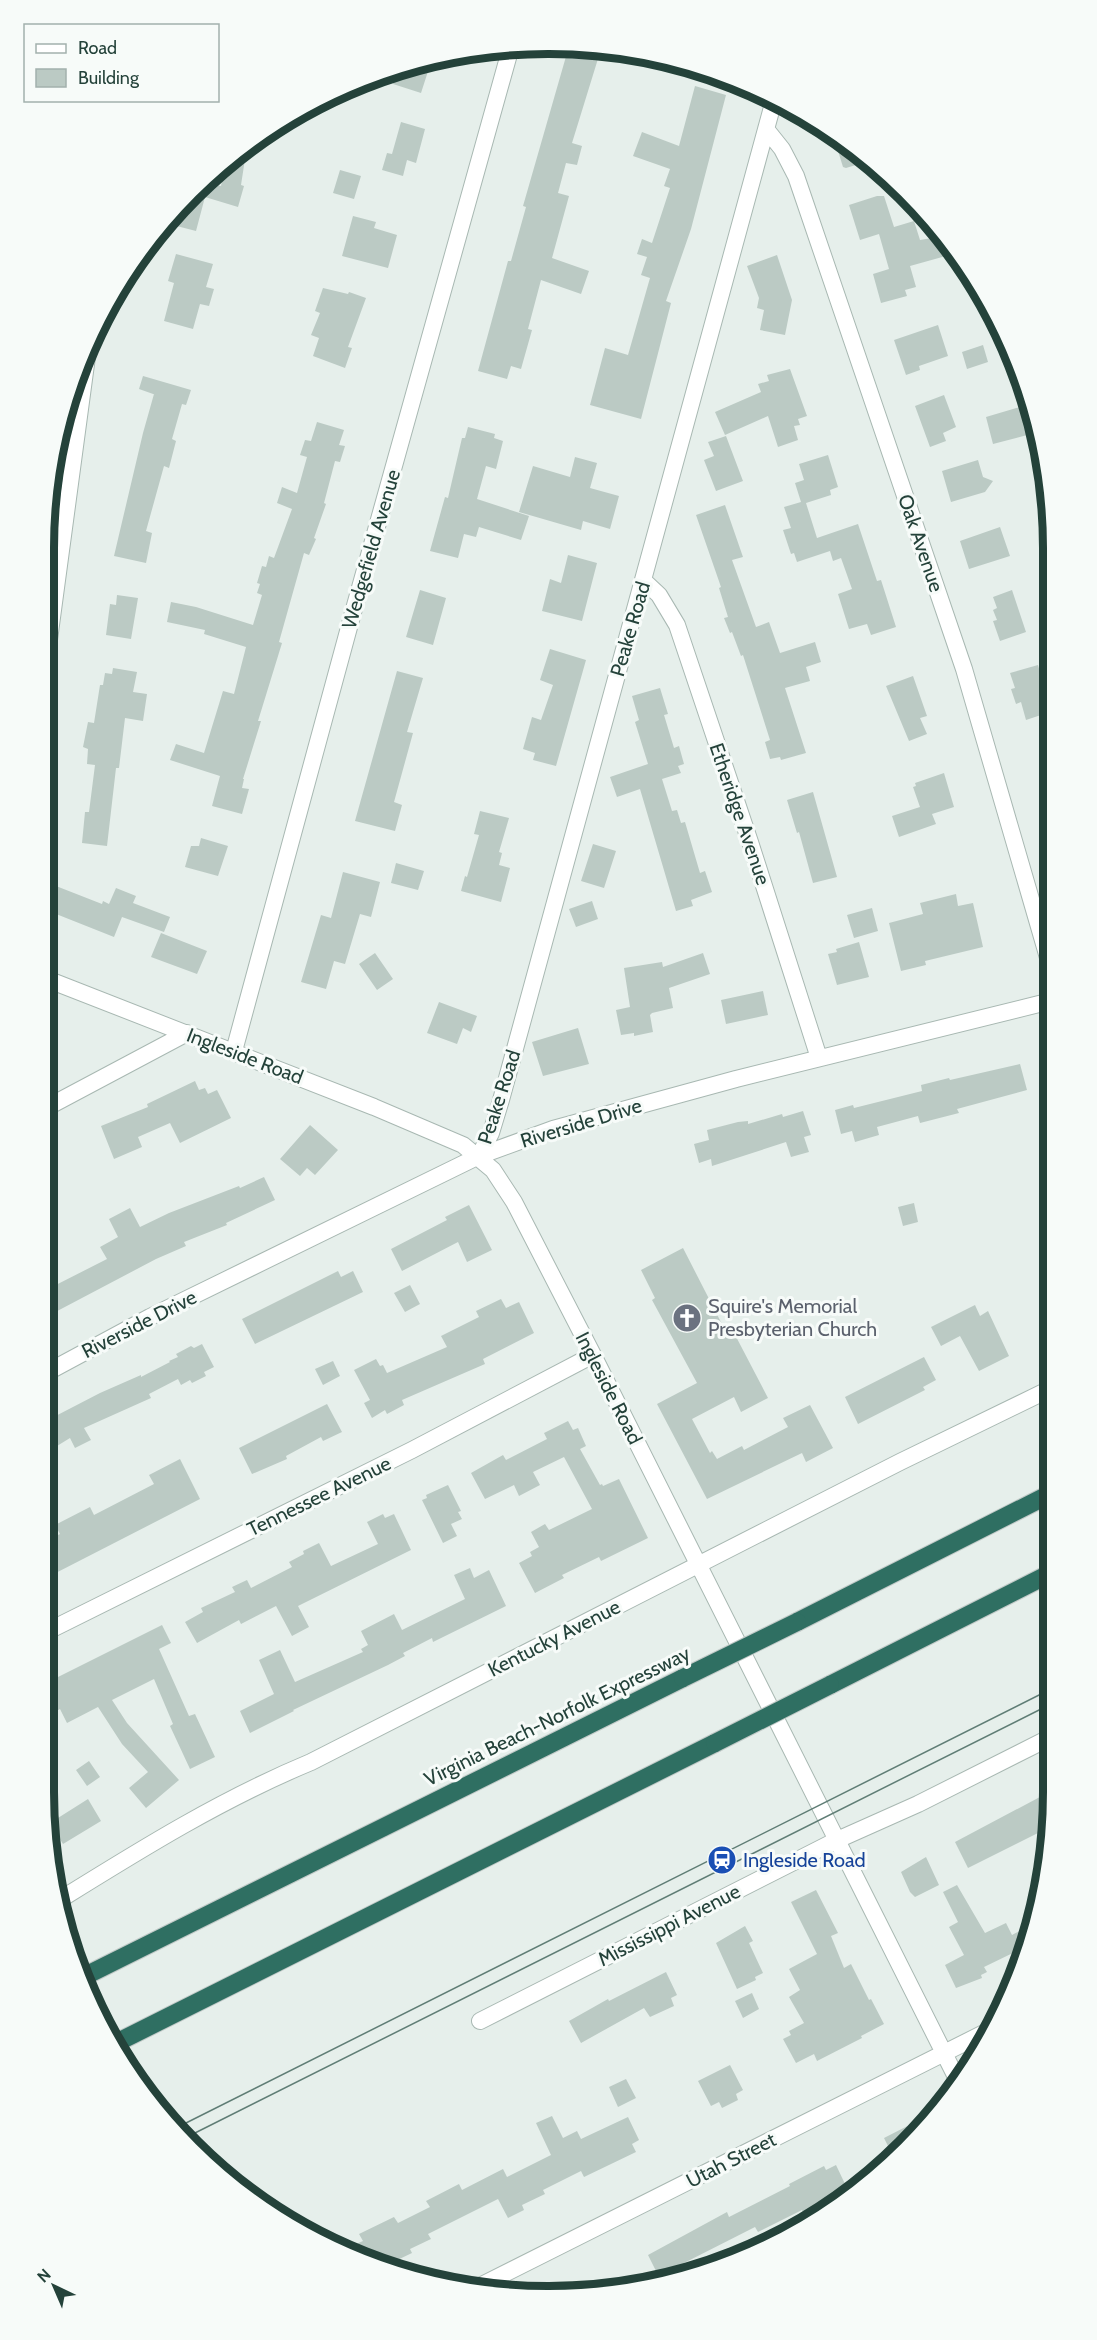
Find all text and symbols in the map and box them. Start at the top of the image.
legend [24,24,219,102]
text: Road [78,37,117,59]
text: Building [78,67,140,89]
street label: Wedgefield Avenue [337,467,405,631]
street label: Oak Avenue [893,491,949,595]
street label: Peake Road [605,579,655,679]
street label: Etheridge Avenue [704,740,776,888]
street label: Ingleside Road [183,1023,307,1089]
street label: Peake Road [472,1047,526,1147]
street label: Riverside Drive [517,1093,645,1153]
street label: Riverside Drive [78,1285,200,1363]
place label: Squire's Memorial Presbyterian Church [708,1294,877,1341]
church icon: Squire's Memorial Presbyterian Church [671,1302,703,1334]
street label: Ingleside Road [570,1328,648,1448]
street label: Tennessee Avenue [243,1451,395,1541]
street label: Kentucky Avenue [484,1594,624,1682]
street label: Virginia Beach-Norfolk Expressway [420,1641,694,1791]
station icon: Ingleside Road [706,1844,738,1876]
place label: Ingleside Road [743,1848,866,1872]
street label: Mississippi Avenue [594,1879,744,1971]
street label: Utah Street [682,2127,780,2193]
north arrow [24,2256,84,2316]
text: N [33,2265,55,2286]

